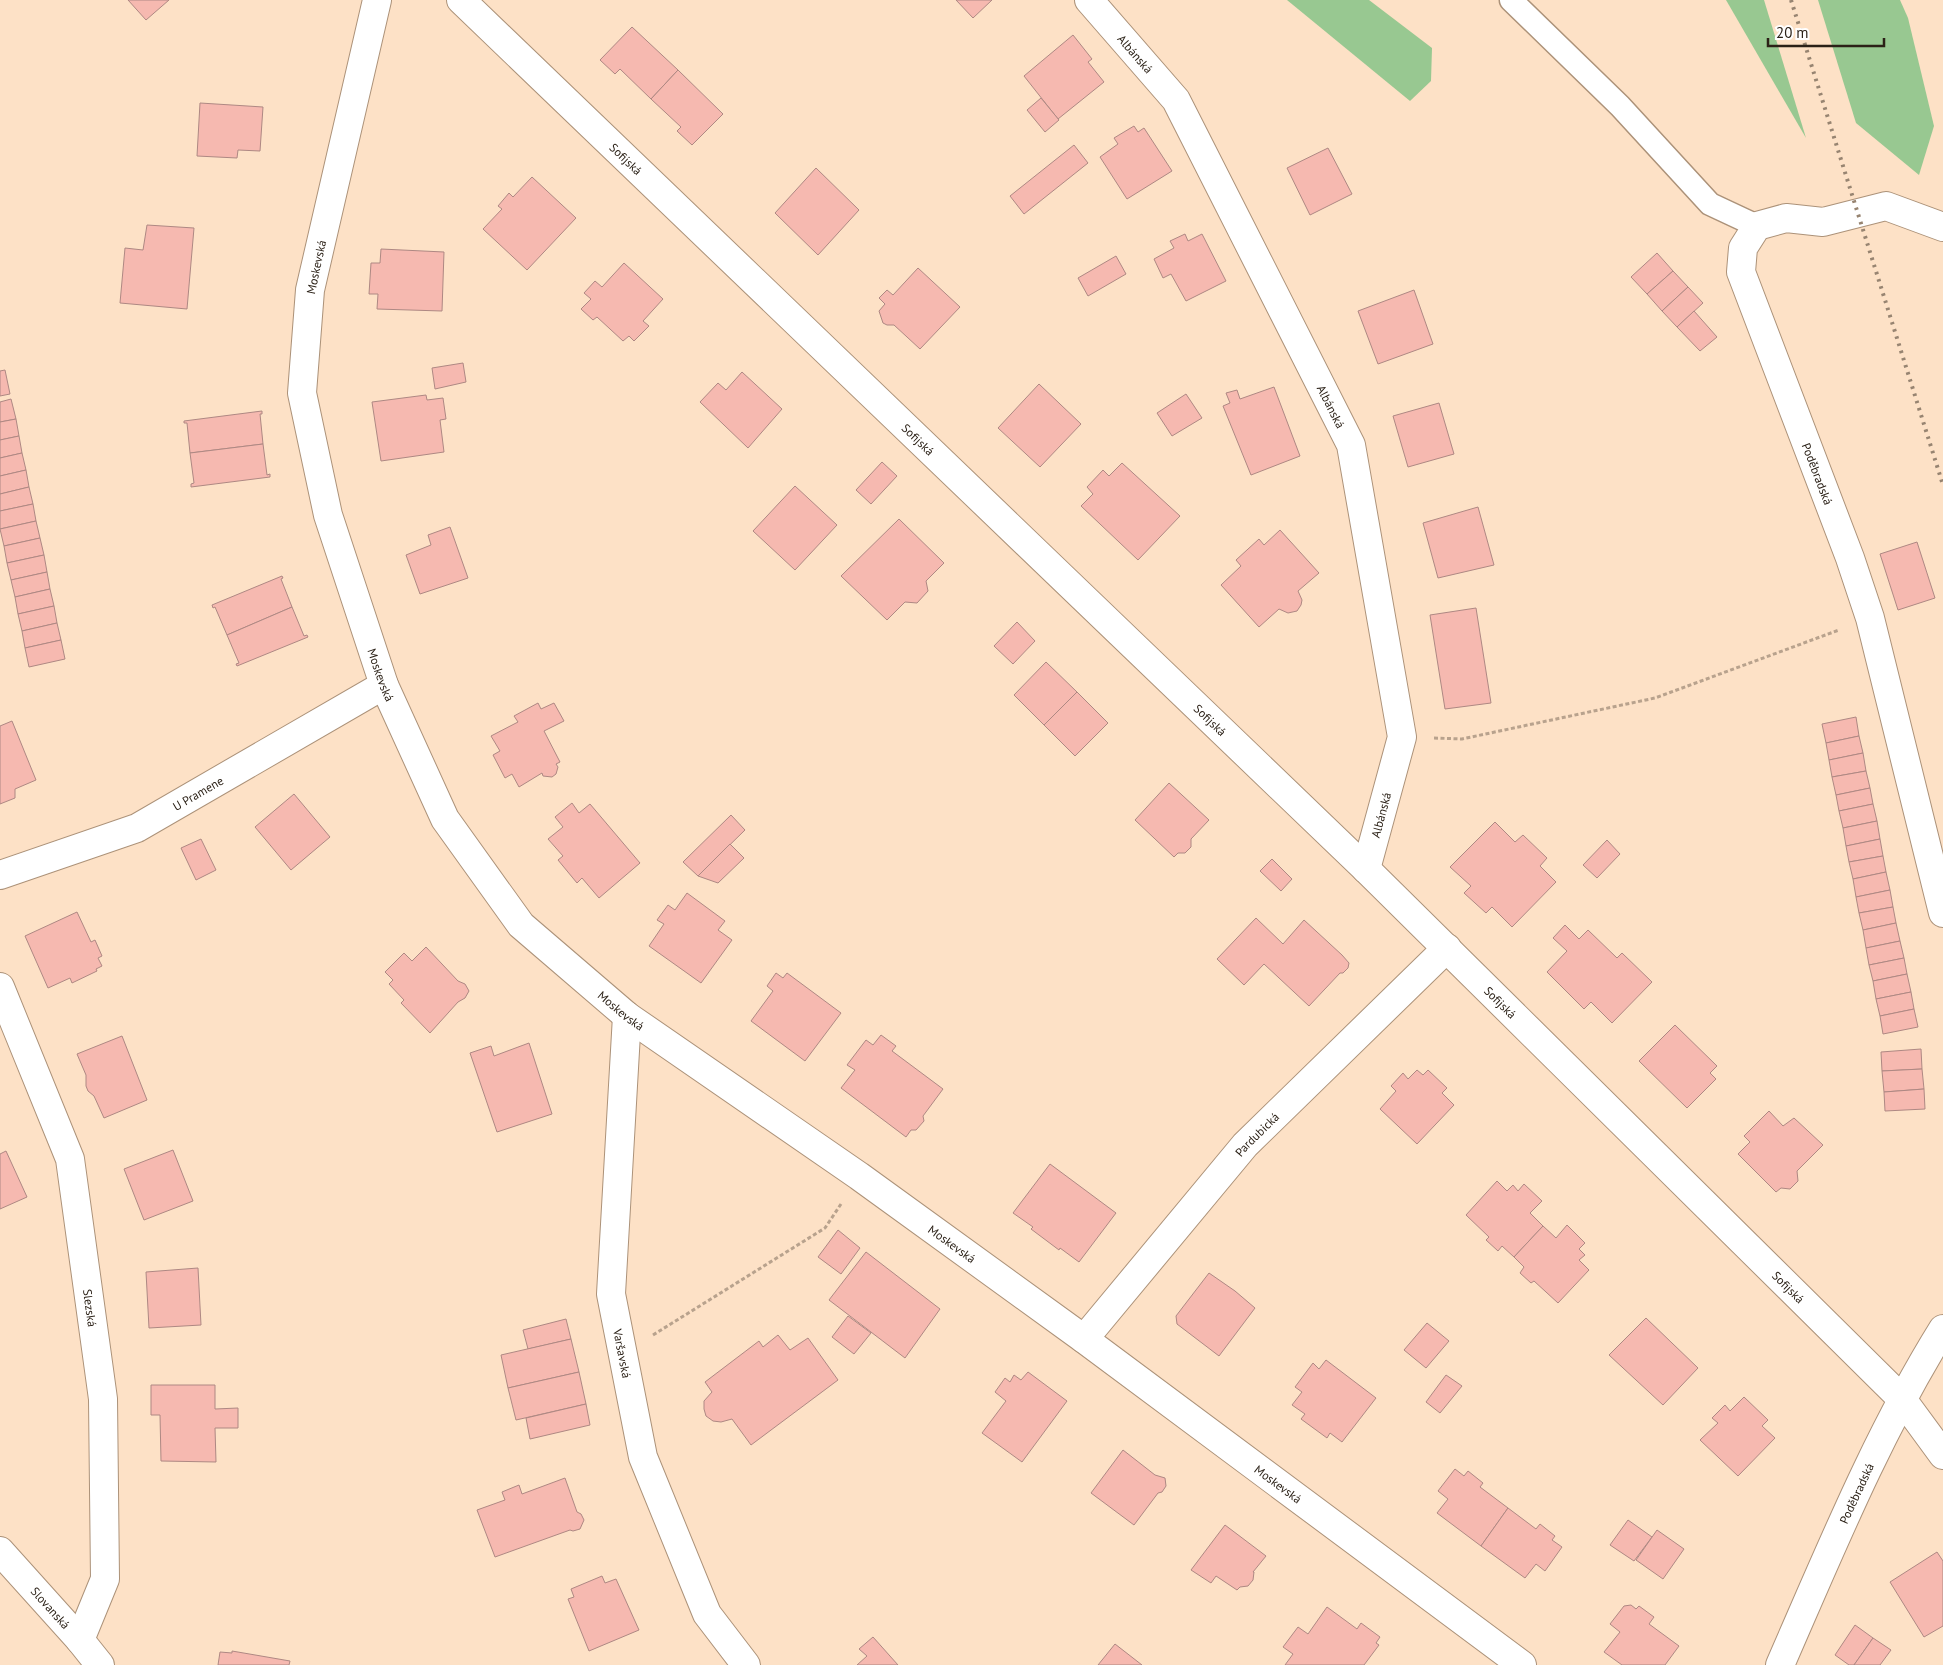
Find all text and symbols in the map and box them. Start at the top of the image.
scale bar [1768,15,1884,47]
text: 20 m [1776,23,1809,42]
street label: Albánská [1115,31,1156,76]
street label: Sofijská [607,140,646,178]
street label: Moskevská [303,239,329,295]
street label: Albánská [1314,382,1349,430]
street label: Sofijská [899,420,938,458]
street label: Poděbradská [1799,441,1836,507]
street label: Moskevská [365,646,398,703]
street label: Sofijská [1191,701,1230,739]
street label: U Pramene [170,772,226,813]
street label: Albánská [1368,791,1394,839]
street label: Sofijská [1481,983,1520,1021]
street label: Moskevská [595,987,647,1033]
street label: Pardubická [1231,1109,1282,1159]
street label: Moskevská [926,1221,979,1266]
street label: Sofijská [1769,1268,1808,1306]
street label: Slezská [80,1288,100,1328]
street label: Varšavská [610,1327,635,1379]
street label: Poděbradská [1836,1460,1877,1526]
street label: Moskevská [1252,1461,1305,1506]
street label: Slovanská [28,1583,74,1632]

